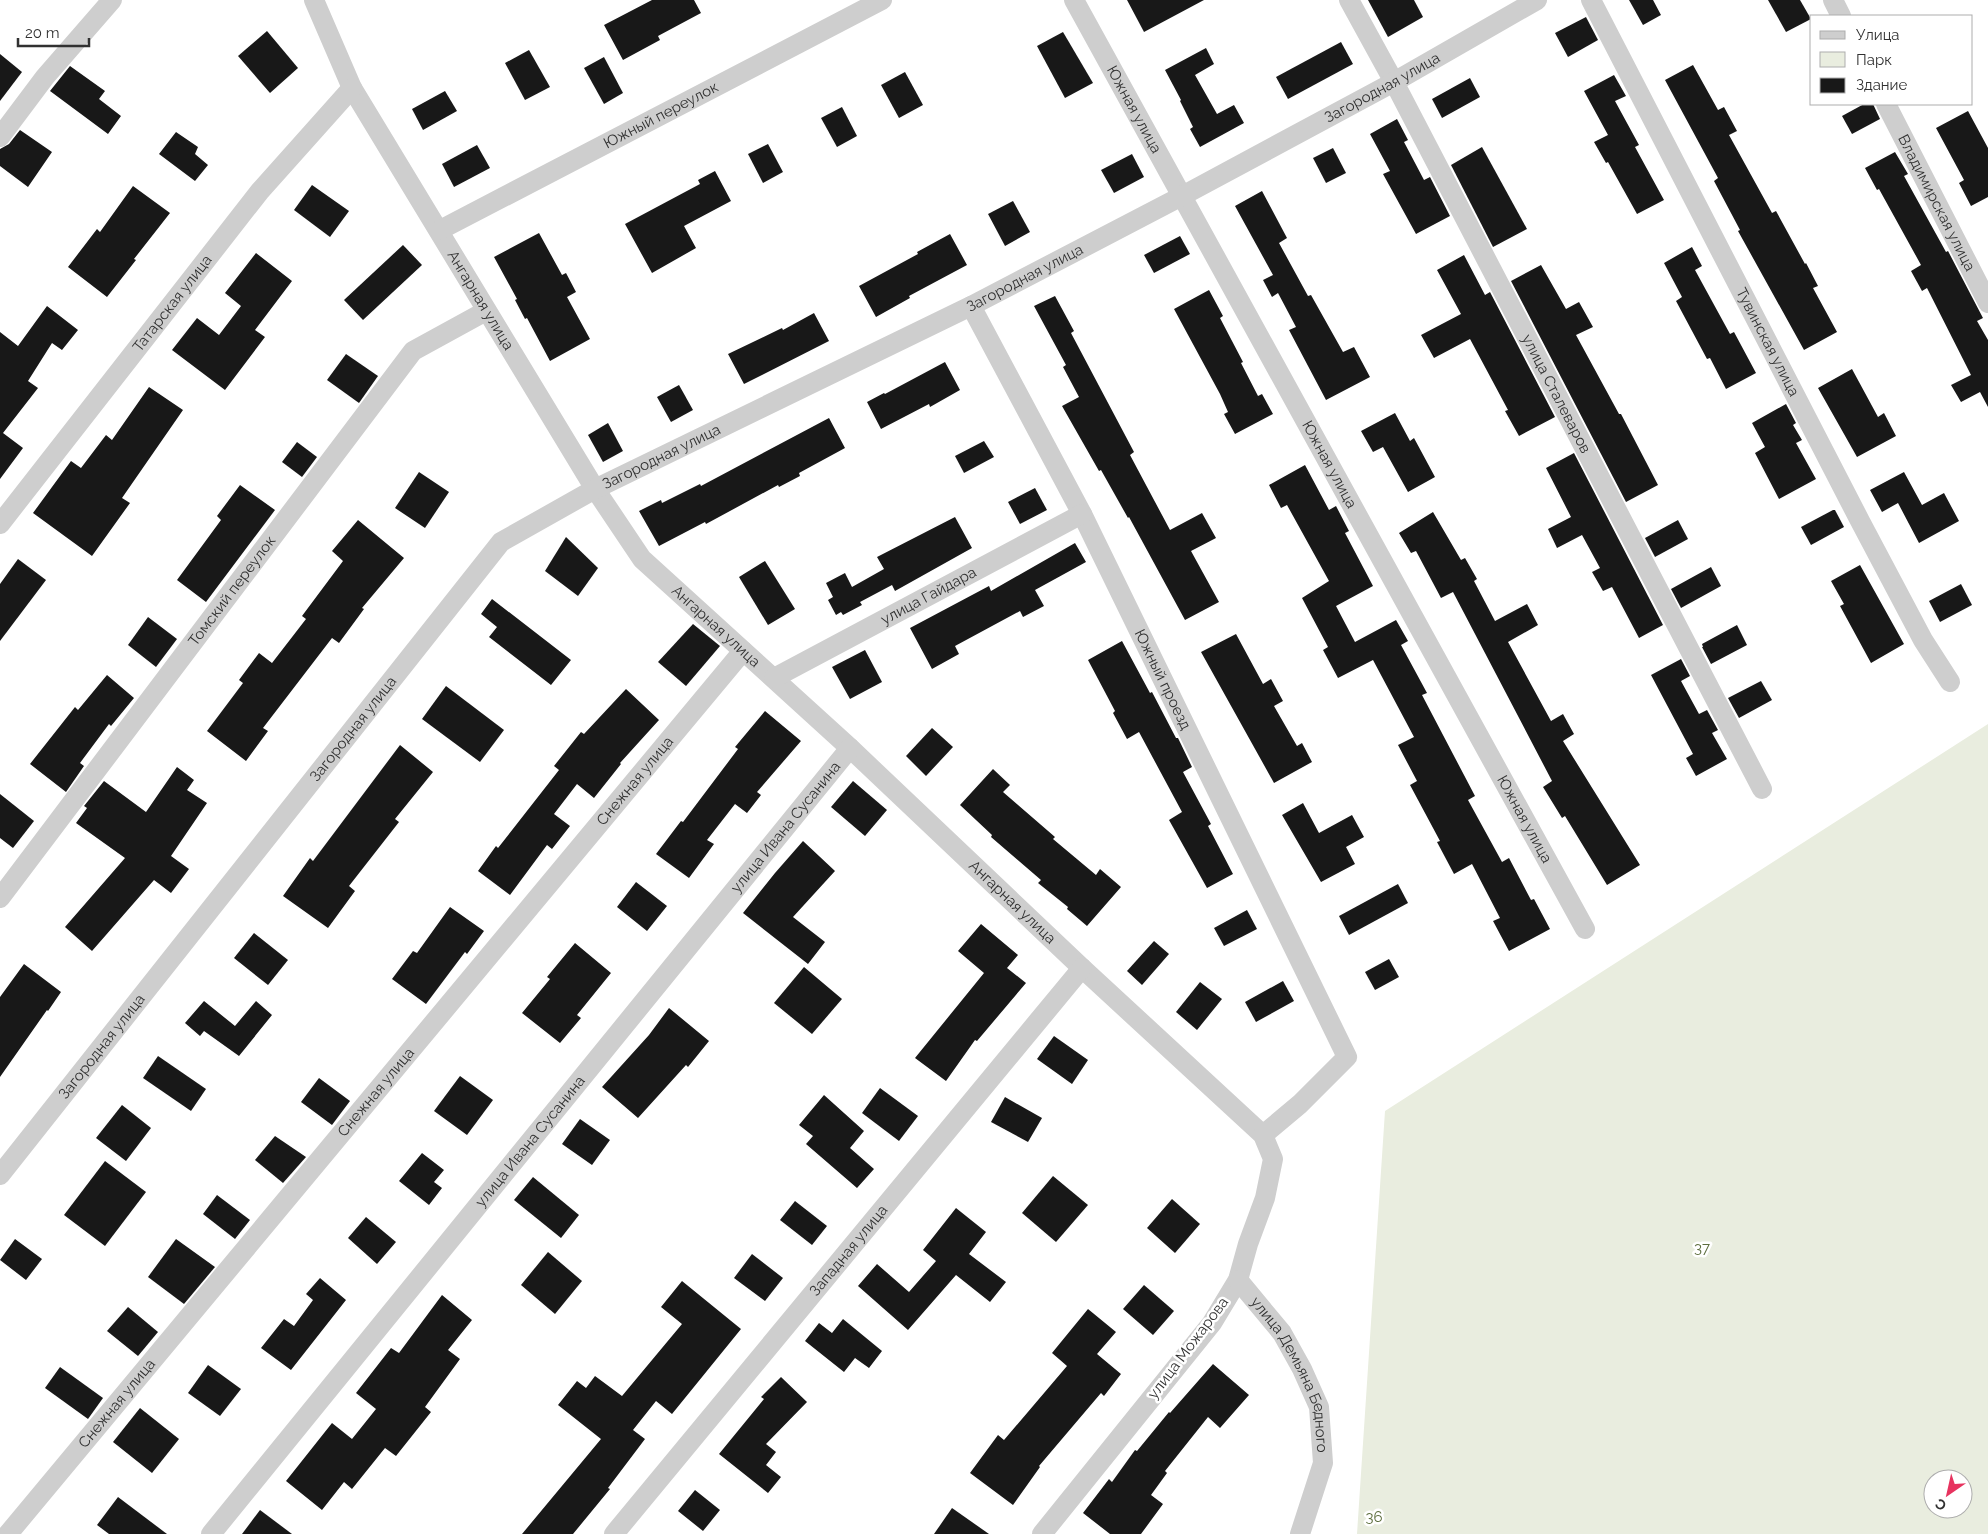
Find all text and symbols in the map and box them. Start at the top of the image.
scale bar [18,15,89,47]
legend [1810,15,1973,105]
text: 20 m [25,24,60,42]
text: Улица [1856,26,1900,44]
street label: Загородная улица [1322,49,1443,127]
text: Парк [1856,51,1892,69]
street label: Южная улица [1103,63,1166,156]
text: Здание [1856,76,1908,94]
street label: Южный переулок [600,78,721,152]
street label: Владимирская улица [1894,132,1979,274]
street label: Загородная улица [963,240,1086,316]
street label: Ангарная улица [444,247,518,353]
street label: Татарская улица [129,251,216,355]
street label: Тувинская улица [1732,285,1803,399]
street label: улица Сталеваров [1518,331,1595,456]
street label: Южная улица [1298,417,1361,511]
street label: Загородная улица [599,420,723,493]
street label: Томский переулок [185,532,279,649]
street label: улица Гайдара [878,563,979,628]
street label: Ангарная улица [668,582,764,671]
street label: Южный проезд [1131,626,1195,733]
street label: Загородная улица [306,673,400,785]
street label: Снежная улица [593,733,677,829]
street label: улица Ивана Сусанина [727,758,844,896]
street label: Южная улица [1493,772,1556,866]
street label: Ангарная улица [965,857,1060,947]
street label: Загородная улица [55,990,149,1103]
street label: Снежная улица [334,1044,418,1140]
street label: улица Ивана Сусанина [472,1072,589,1211]
street label: Западная улица [806,1201,891,1299]
park label: 37 [1694,1239,1710,1257]
street label: улица Демьяна Бедного [1247,1293,1331,1453]
street label: улица Можарова [1144,1294,1232,1402]
street label: Снежная улица [75,1355,159,1451]
north arrow [1923,1469,1973,1519]
text: С [1932,1495,1949,1514]
park label: 36 [1365,1508,1383,1526]

